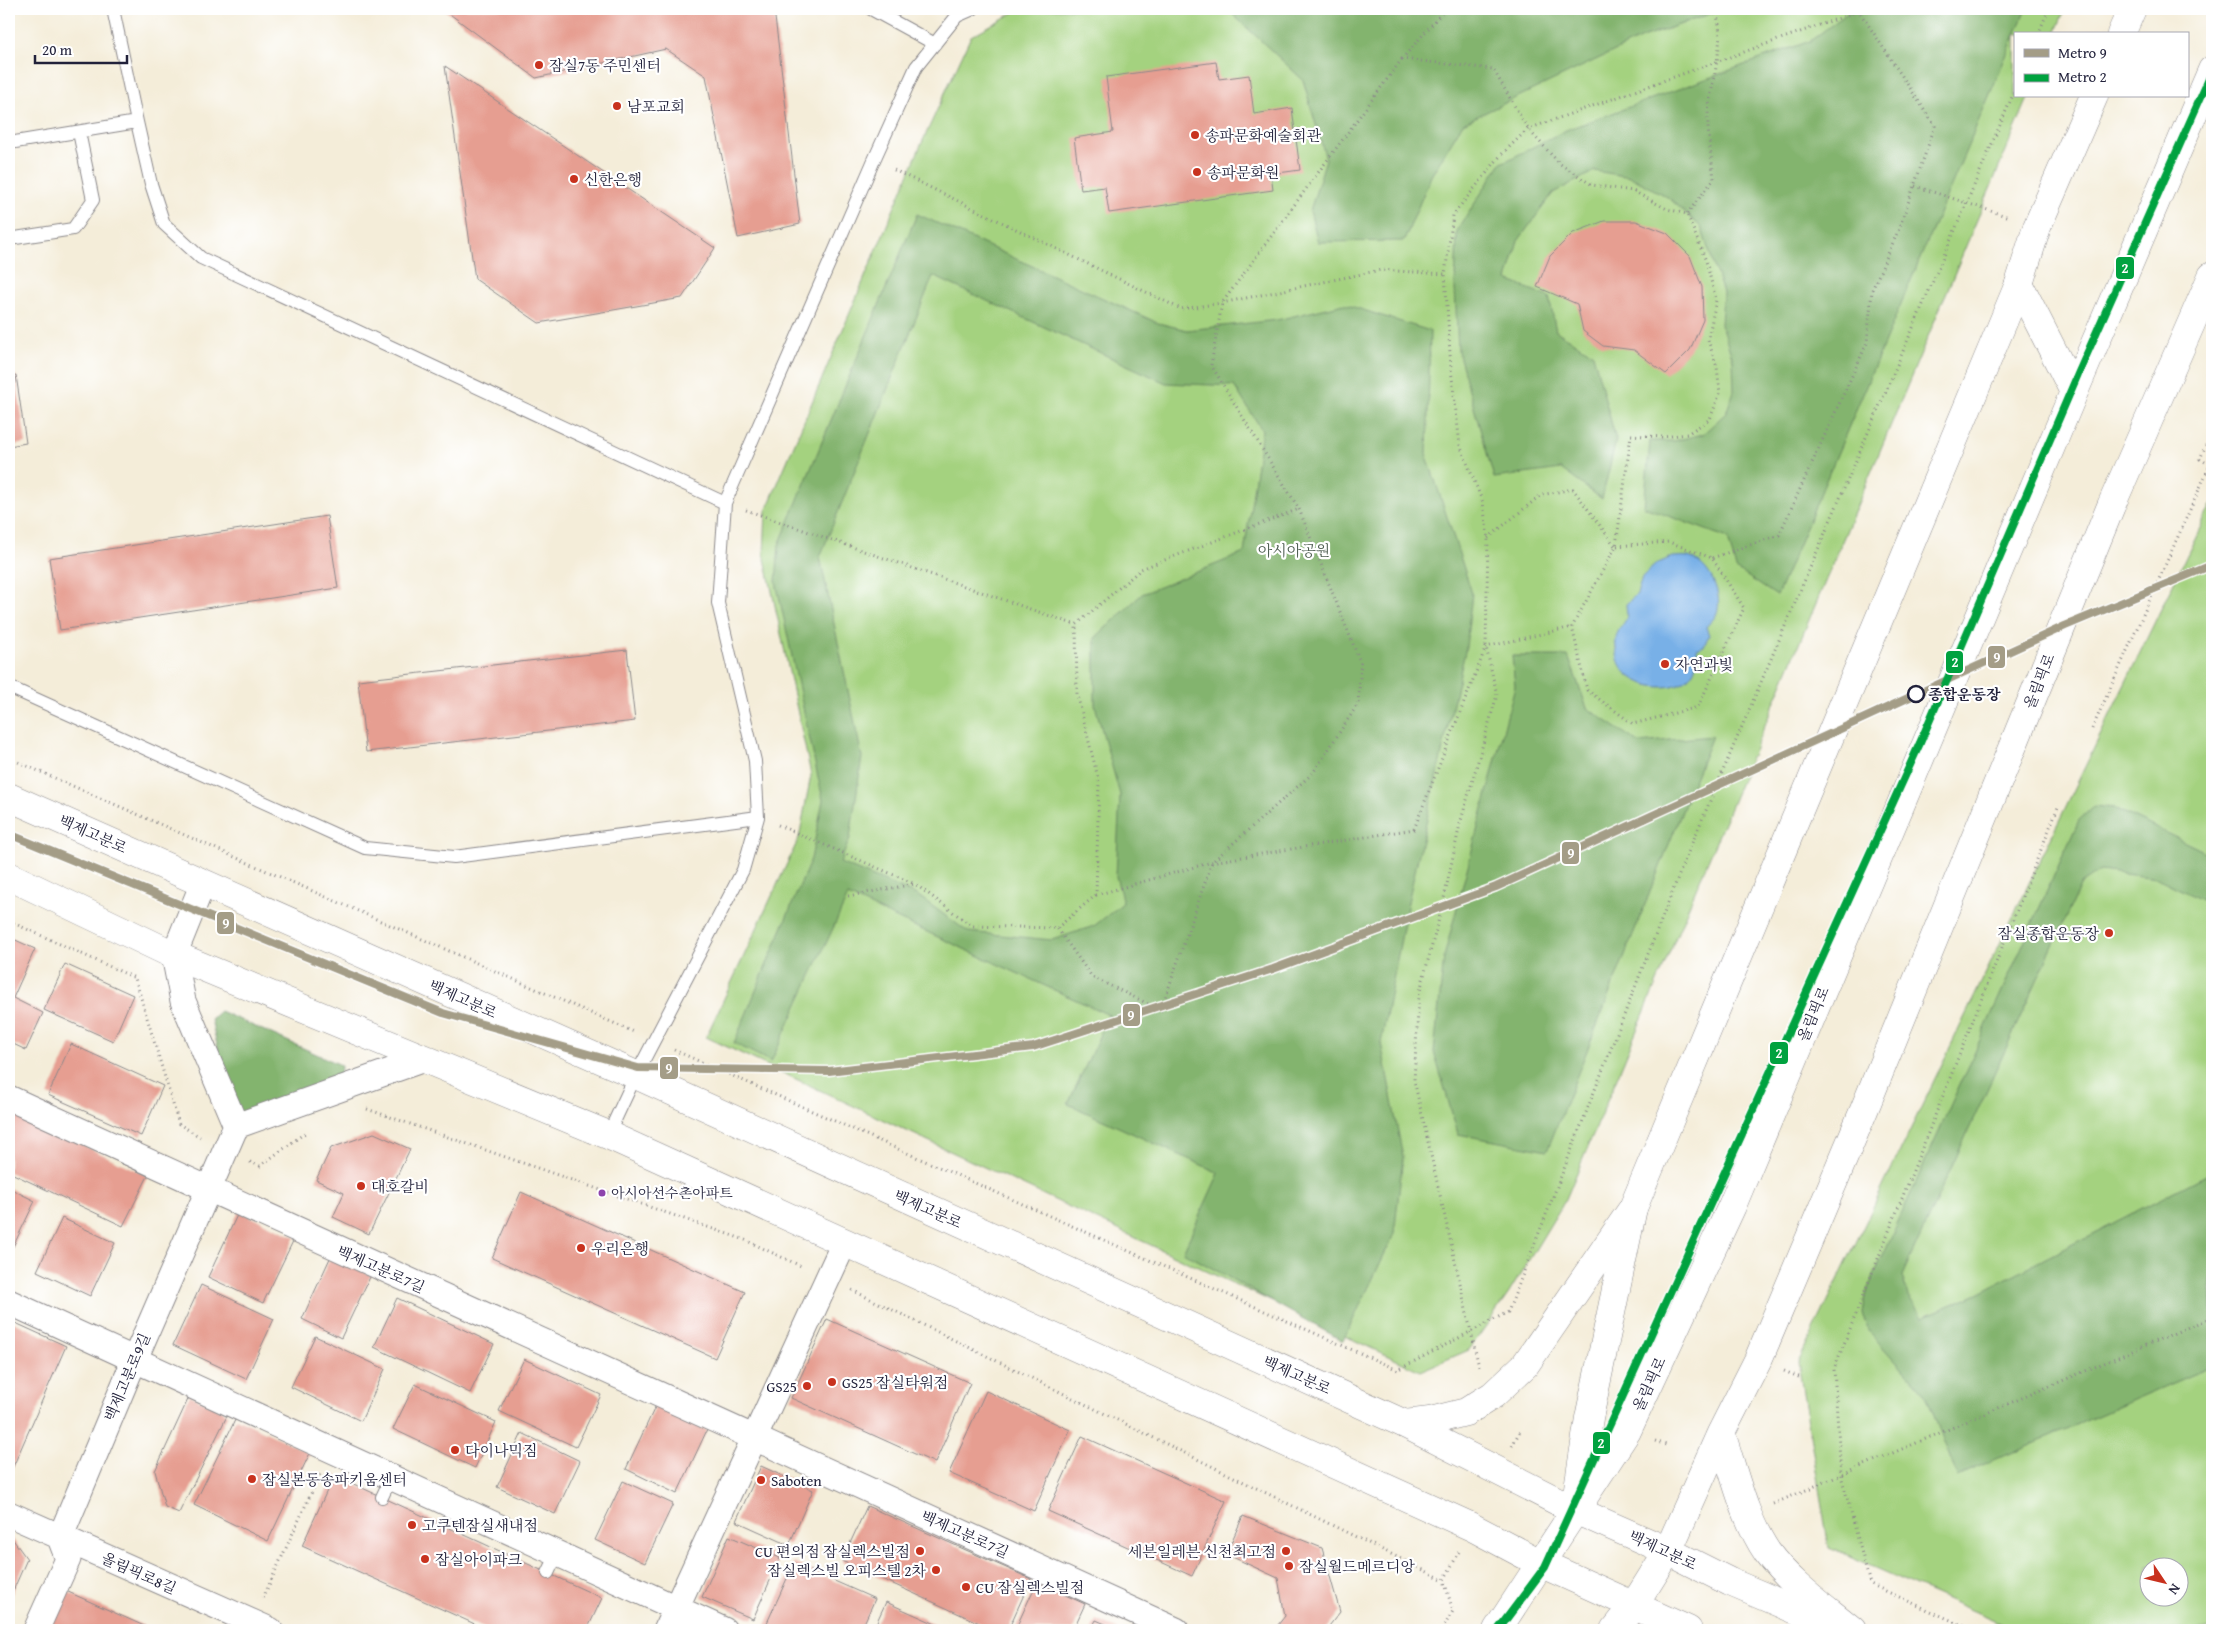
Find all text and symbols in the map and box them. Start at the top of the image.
scale bar [35,32,128,64]
legend [2014,32,2188,98]
text: 20 m [42,39,73,60]
text: Metro 9 [2058,42,2107,63]
place label: 잠실7동 주민센터 [549,55,661,76]
marker: 잠실7동 주민센터 [533,59,545,71]
text: Metro 2 [2058,66,2107,87]
place label: 남포교회 [627,96,685,117]
marker: 남포교회 [611,100,623,112]
place label: 송파문화예술회관 [1205,125,1321,146]
marker: 송파문화예술회관 [1189,129,1201,141]
place label: 송파문화원 [1207,162,1279,183]
marker: 송파문화원 [1191,166,1203,178]
place label: 신한은행 [584,169,642,190]
marker: 신한은행 [568,173,580,185]
line badge: 2 [2115,256,2135,280]
text: 2 [2121,258,2129,278]
park label: 아시아공원 [1258,540,1330,561]
line badge: 9 [1987,645,2006,669]
text: 9 [1993,647,2001,667]
line badge: 2 [1945,650,1964,674]
street label: 올림픽로 [2018,650,2060,712]
text: 2 [1951,652,1959,672]
place label: 자연과빛 [1675,654,1733,675]
marker: 자연과빛 [1659,658,1671,670]
place label: 종합운동장 [1928,684,2001,705]
marker: 종합운동장 [1907,685,1925,703]
street label: 백제고분로 [56,810,131,859]
line badge: 9 [1561,841,1580,865]
text: 9 [1567,843,1575,863]
line badge: 9 [216,911,235,935]
text: 9 [222,913,230,933]
place label: 잠실종합운동장 [1998,923,2100,944]
marker: 잠실종합운동장 [2103,927,2115,939]
street label: 백제고분로 [426,975,501,1024]
street label: 올림픽로 [1792,983,1834,1045]
line badge: 9 [1122,1003,1141,1027]
text: 9 [1127,1005,1135,1025]
line badge: 2 [1769,1041,1789,1065]
text: 2 [1775,1043,1783,1063]
line badge: 9 [659,1056,679,1080]
text: 9 [665,1058,673,1078]
place label: 대호갈비 [371,1176,429,1197]
marker: 대호갈비 [355,1180,367,1192]
place label: 아시아선수촌아파트 [611,1183,733,1203]
street label: 백제고분로 [891,1185,966,1234]
marker: 아시아선수촌아파트 [597,1188,607,1198]
place label: 우리은행 [591,1238,649,1259]
street label: 백제고분로7길 [334,1240,428,1298]
marker: 우리은행 [575,1242,587,1254]
street label: 백제고분로9길 [99,1330,155,1424]
street label: 백제고분로 [1260,1351,1335,1400]
street label: 올림픽로 [1627,1353,1671,1415]
place label: GS25 잠실타워점 [842,1372,948,1393]
place label: GS25 [766,1376,797,1397]
marker: GS25 잠실타워점 [826,1376,838,1388]
marker: GS25 [801,1380,813,1392]
line badge: 2 [1592,1431,1611,1455]
text: 2 [1597,1433,1605,1453]
place label: 다이나믹짐 [465,1440,537,1461]
marker: 다이나믹짐 [449,1444,461,1456]
place label: 잠실본동송파키움센터 [262,1469,407,1490]
place label: Saboten [771,1470,822,1491]
marker: 잠실본동송파키움센터 [246,1473,258,1485]
marker: Saboten [755,1474,767,1486]
street label: 백제고분로7길 [918,1505,1012,1563]
place label: 고쿠텐잠실새내점 [422,1515,538,1536]
marker: 고쿠텐잠실새내점 [406,1519,418,1531]
street label: 백제고분로 [1626,1525,1701,1575]
place label: CU 편의점 잠실렉스빌점 [755,1541,910,1562]
place label: 세븐일레븐 신천최고점 [1128,1541,1276,1562]
marker: CU 편의점 잠실렉스빌점 [914,1545,926,1557]
marker: 세븐일레븐 신천최고점 [1280,1545,1292,1557]
street label: 올림픽로8길 [98,1547,180,1599]
place label: 잠실아이파크 [435,1549,522,1570]
marker: 잠실아이파크 [419,1553,431,1565]
place label: 잠실월드메르디앙 [1299,1556,1415,1577]
north arrow [2138,1556,2188,1606]
place label: 잠실렉스빌 오피스텔 2차 [767,1560,927,1581]
marker: 잠실월드메르디앙 [1283,1560,1295,1572]
marker: 잠실렉스빌 오피스텔 2차 [930,1564,942,1576]
place label: CU 잠실렉스빌점 [976,1577,1084,1598]
text: N [2163,1580,2186,1600]
marker: CU 잠실렉스빌점 [960,1581,972,1593]

